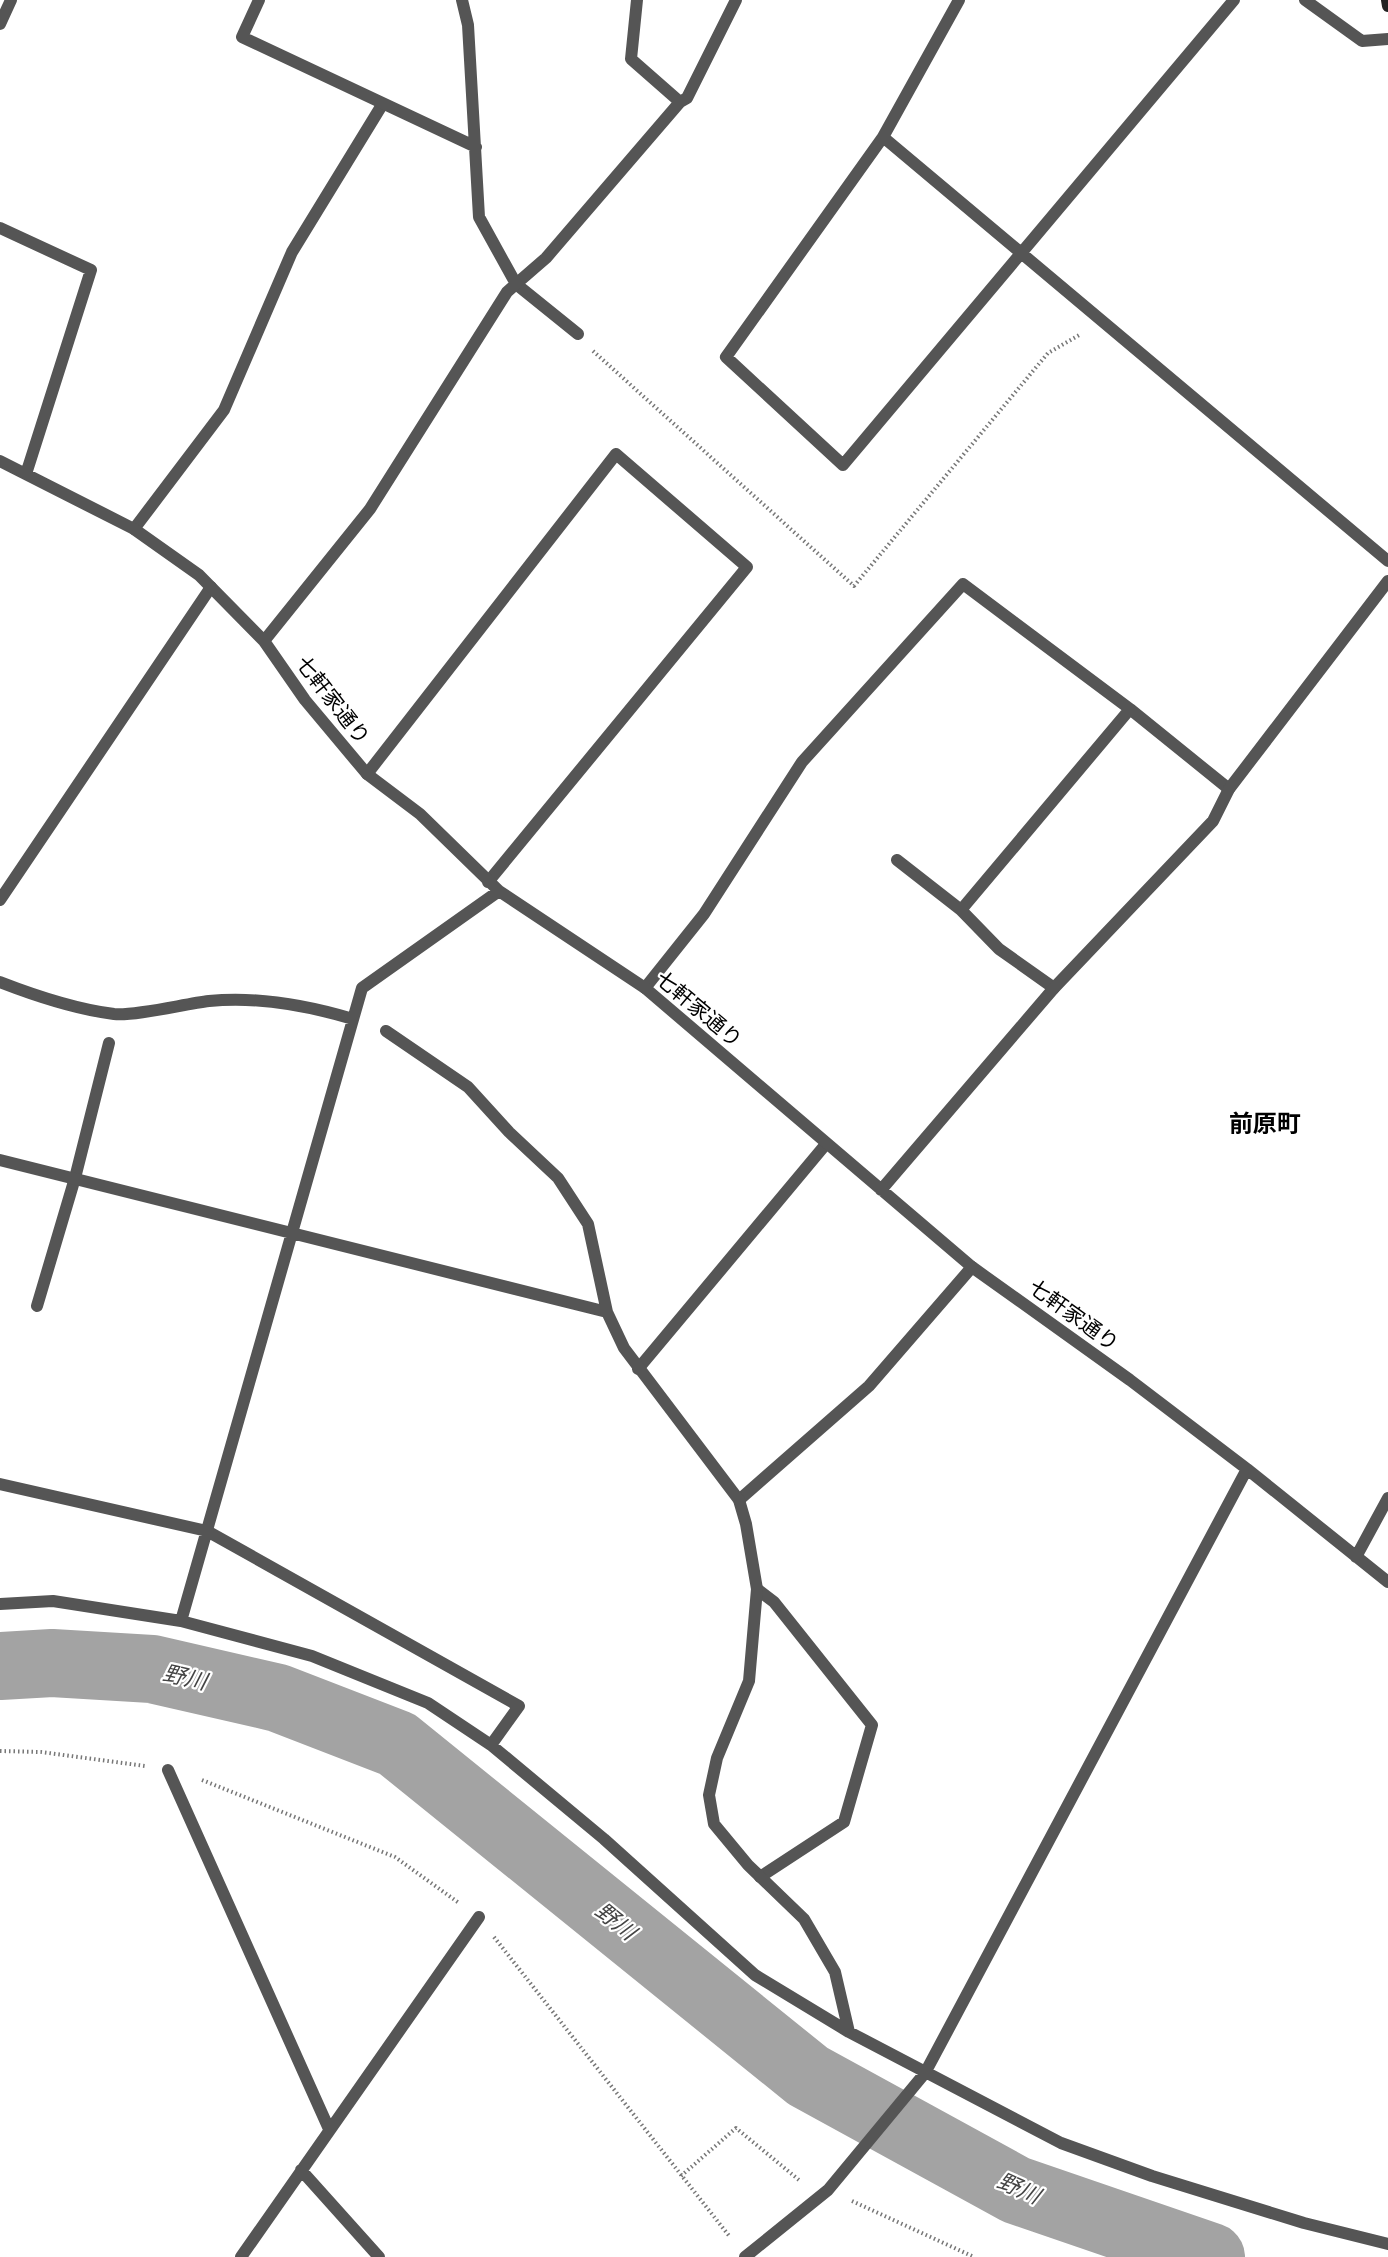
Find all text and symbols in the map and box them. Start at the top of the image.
street label: 七軒家通り [291,651,375,749]
street label: 七軒家通り [651,966,747,1052]
district label: 前原町 [1229,1109,1301,1138]
street label: 七軒家通り [1024,1274,1124,1356]
water label: 野川 [161,1659,211,1695]
water label: 野川 [591,1897,643,1946]
water label: 野川 [994,2167,1046,2210]

